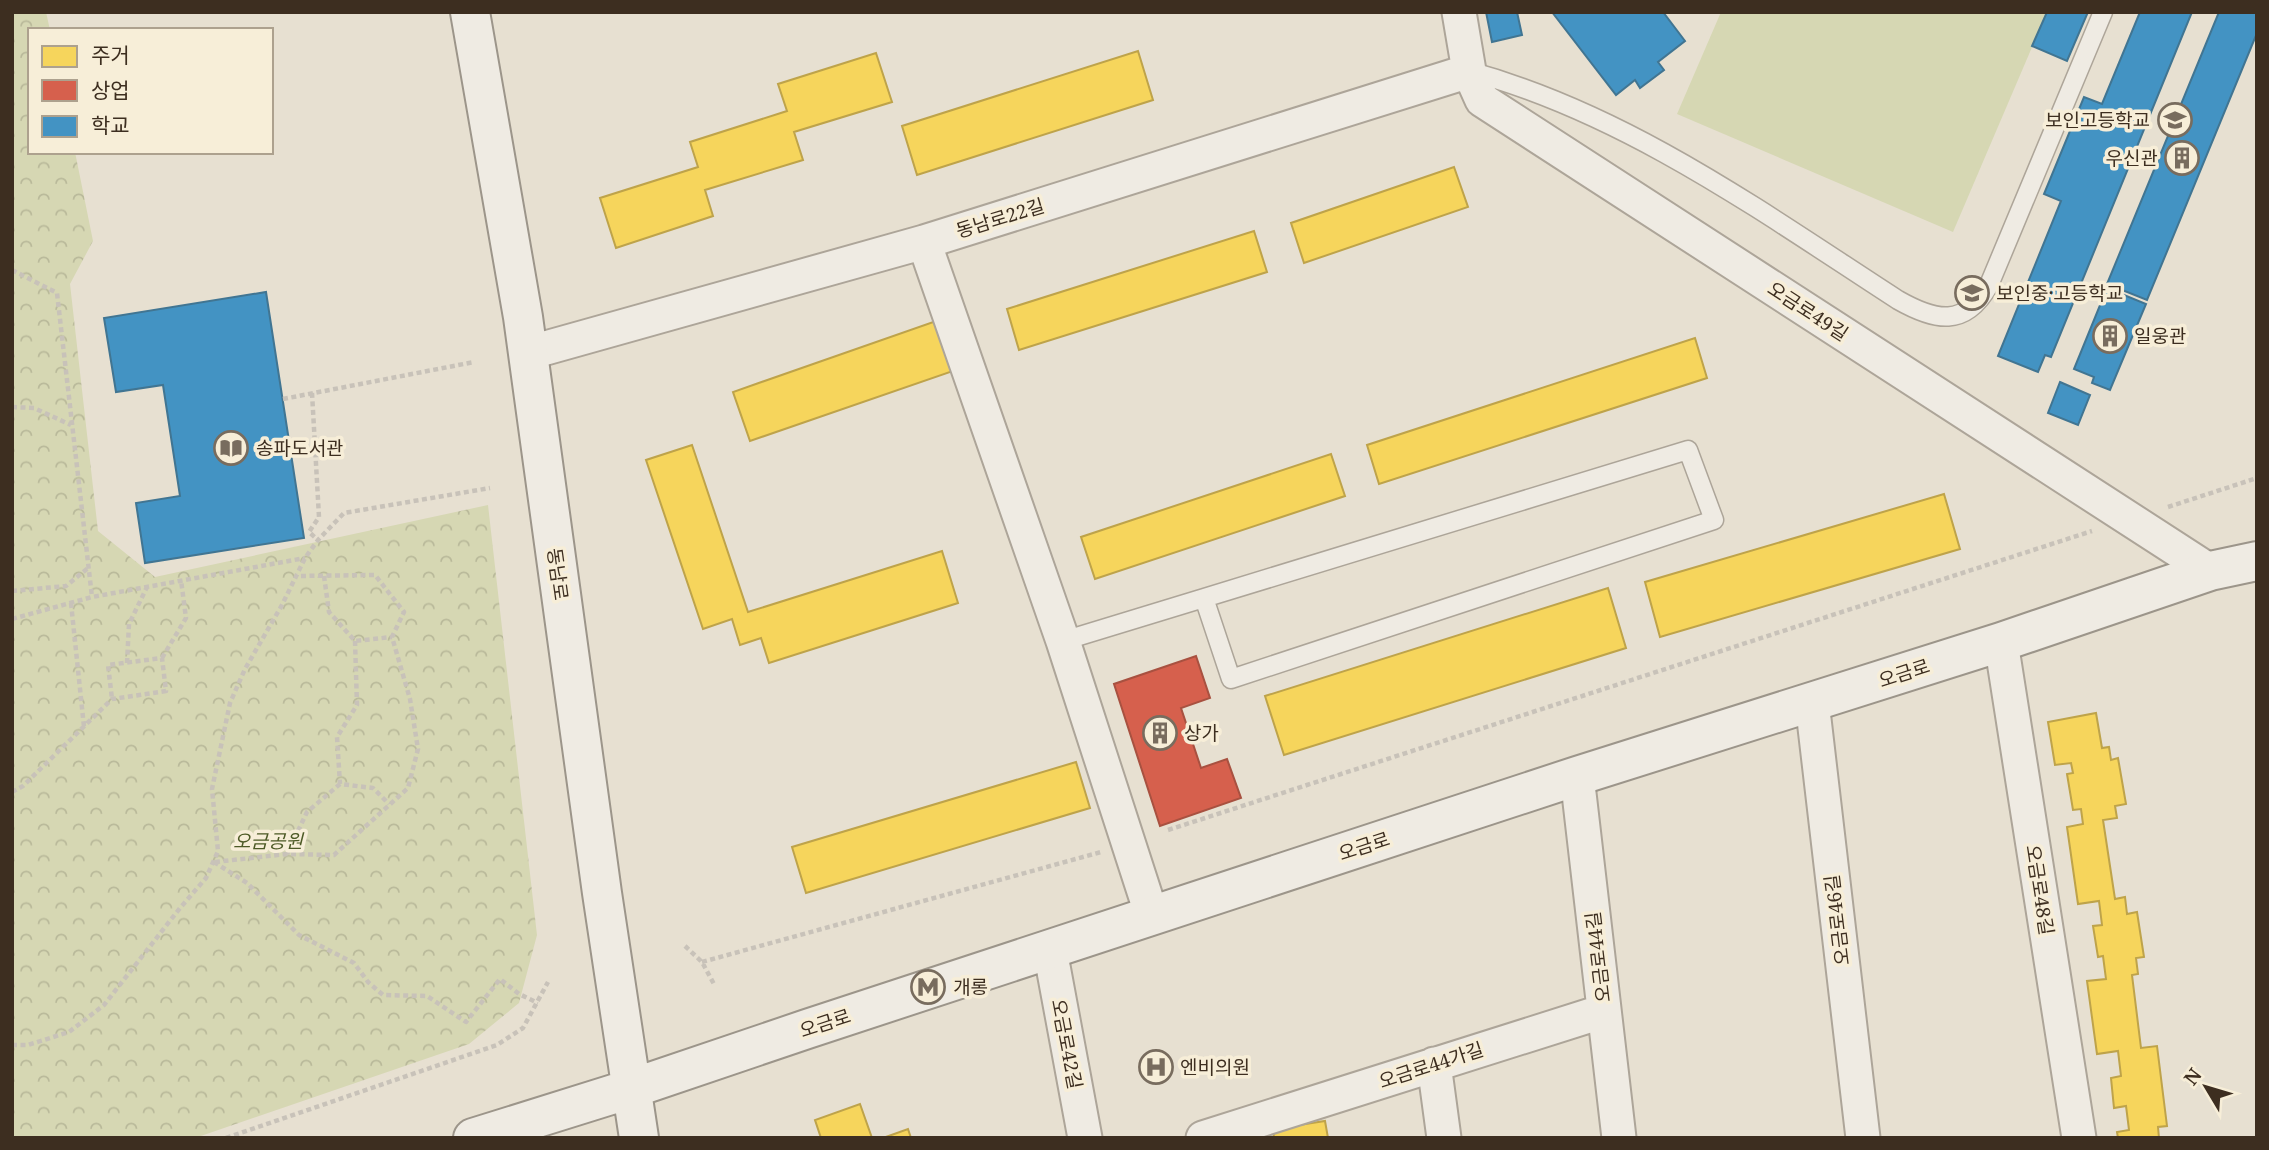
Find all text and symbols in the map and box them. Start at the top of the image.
legend [28,28,273,154]
text: 주거 [91,41,130,69]
text: 상업 [91,76,130,104]
school or university icon: 보인고등학교 [2156,101,2194,139]
place label: 보인고등학교 [2045,107,2150,133]
text: 학교 [91,111,130,139]
building icon: 우신관 [2163,139,2201,177]
place label: 우신관 [2106,145,2158,171]
street label: 동남로22길 [953,192,1047,244]
school or university icon: 보인중·고등학교 [1953,274,1991,312]
street label: 오금로49길 [1763,275,1853,347]
place label: 보인중·고등학교 [1996,280,2123,306]
building icon: 일웅관 [2091,317,2129,355]
place label: 일웅관 [2134,323,2186,349]
library icon: 송파도서관 [212,429,250,467]
place label: 송파도서관 [256,435,343,461]
street label: 동남로 [541,546,575,602]
street label: 오금로 [1875,653,1933,693]
building icon: 상가 [1141,714,1179,752]
place label: 상가 [1184,720,1219,746]
street label: 오금로 [1335,826,1393,866]
park label: 오금공원 [233,828,304,854]
street label: 오금로48길 [2020,843,2060,937]
street label: 오금로46길 [1819,873,1855,967]
street label: 오금로44길 [1580,910,1616,1004]
metro station icon: 개롱 [909,968,947,1006]
place label: 개롱 [953,974,988,1000]
street label: 오금로42길 [1046,997,1088,1091]
street label: 오금로 [796,1003,854,1043]
street label: 오금로44가길 [1375,1036,1487,1094]
hospital icon: 엔비의원 [1137,1048,1175,1086]
north arrow [2171,1052,2241,1122]
place label: 엔비의원 [1180,1054,1250,1080]
text: N [2178,1063,2207,1090]

